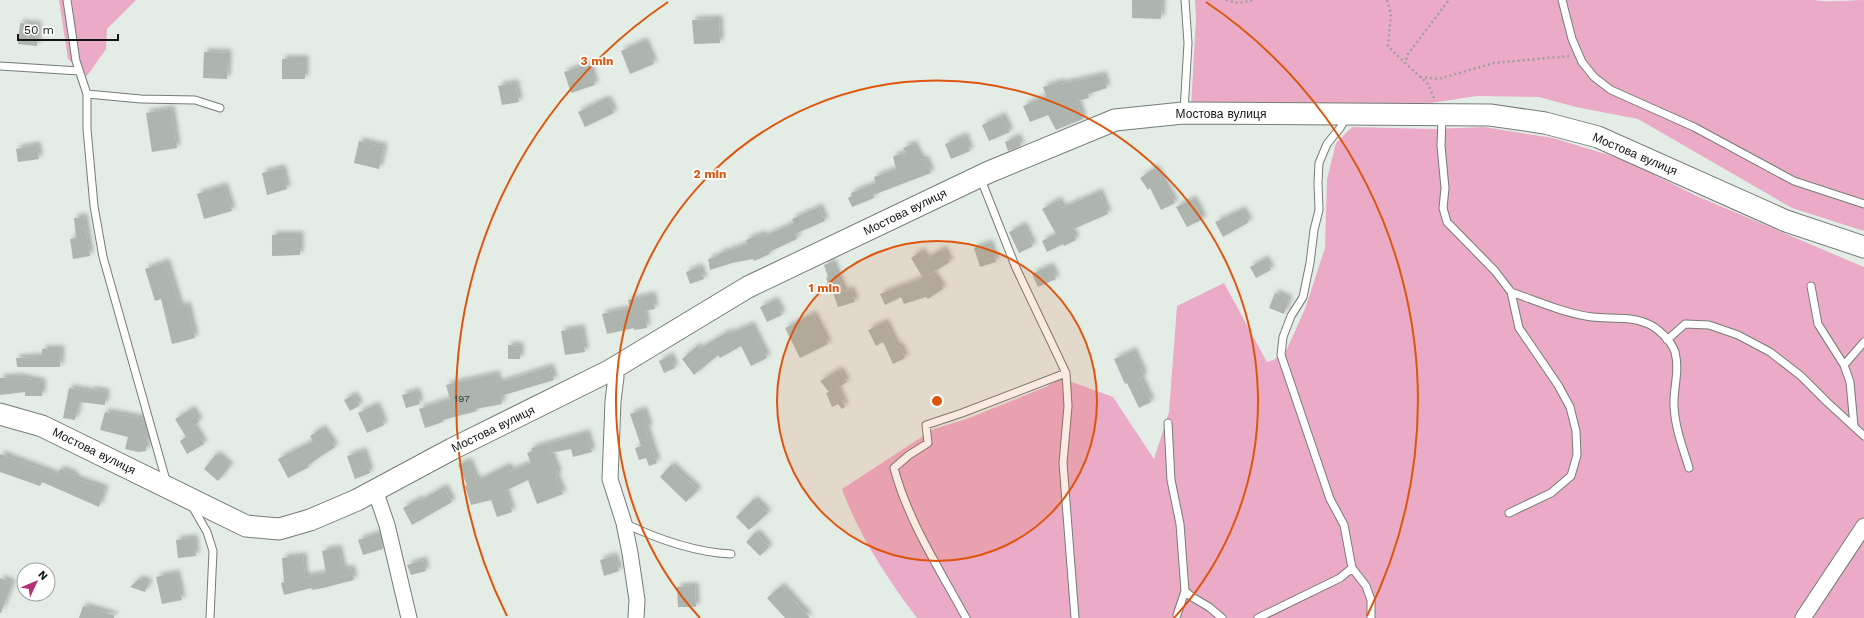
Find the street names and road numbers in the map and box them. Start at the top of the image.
street label: Мостова вулиця [1176,107,1266,121]
street label: Мостова вулиця [1590,130,1680,178]
street label: Мостова вулиця [861,186,949,238]
street label: Мостова вулиця [449,403,537,455]
street label: Мостова вулиця [50,425,138,477]

